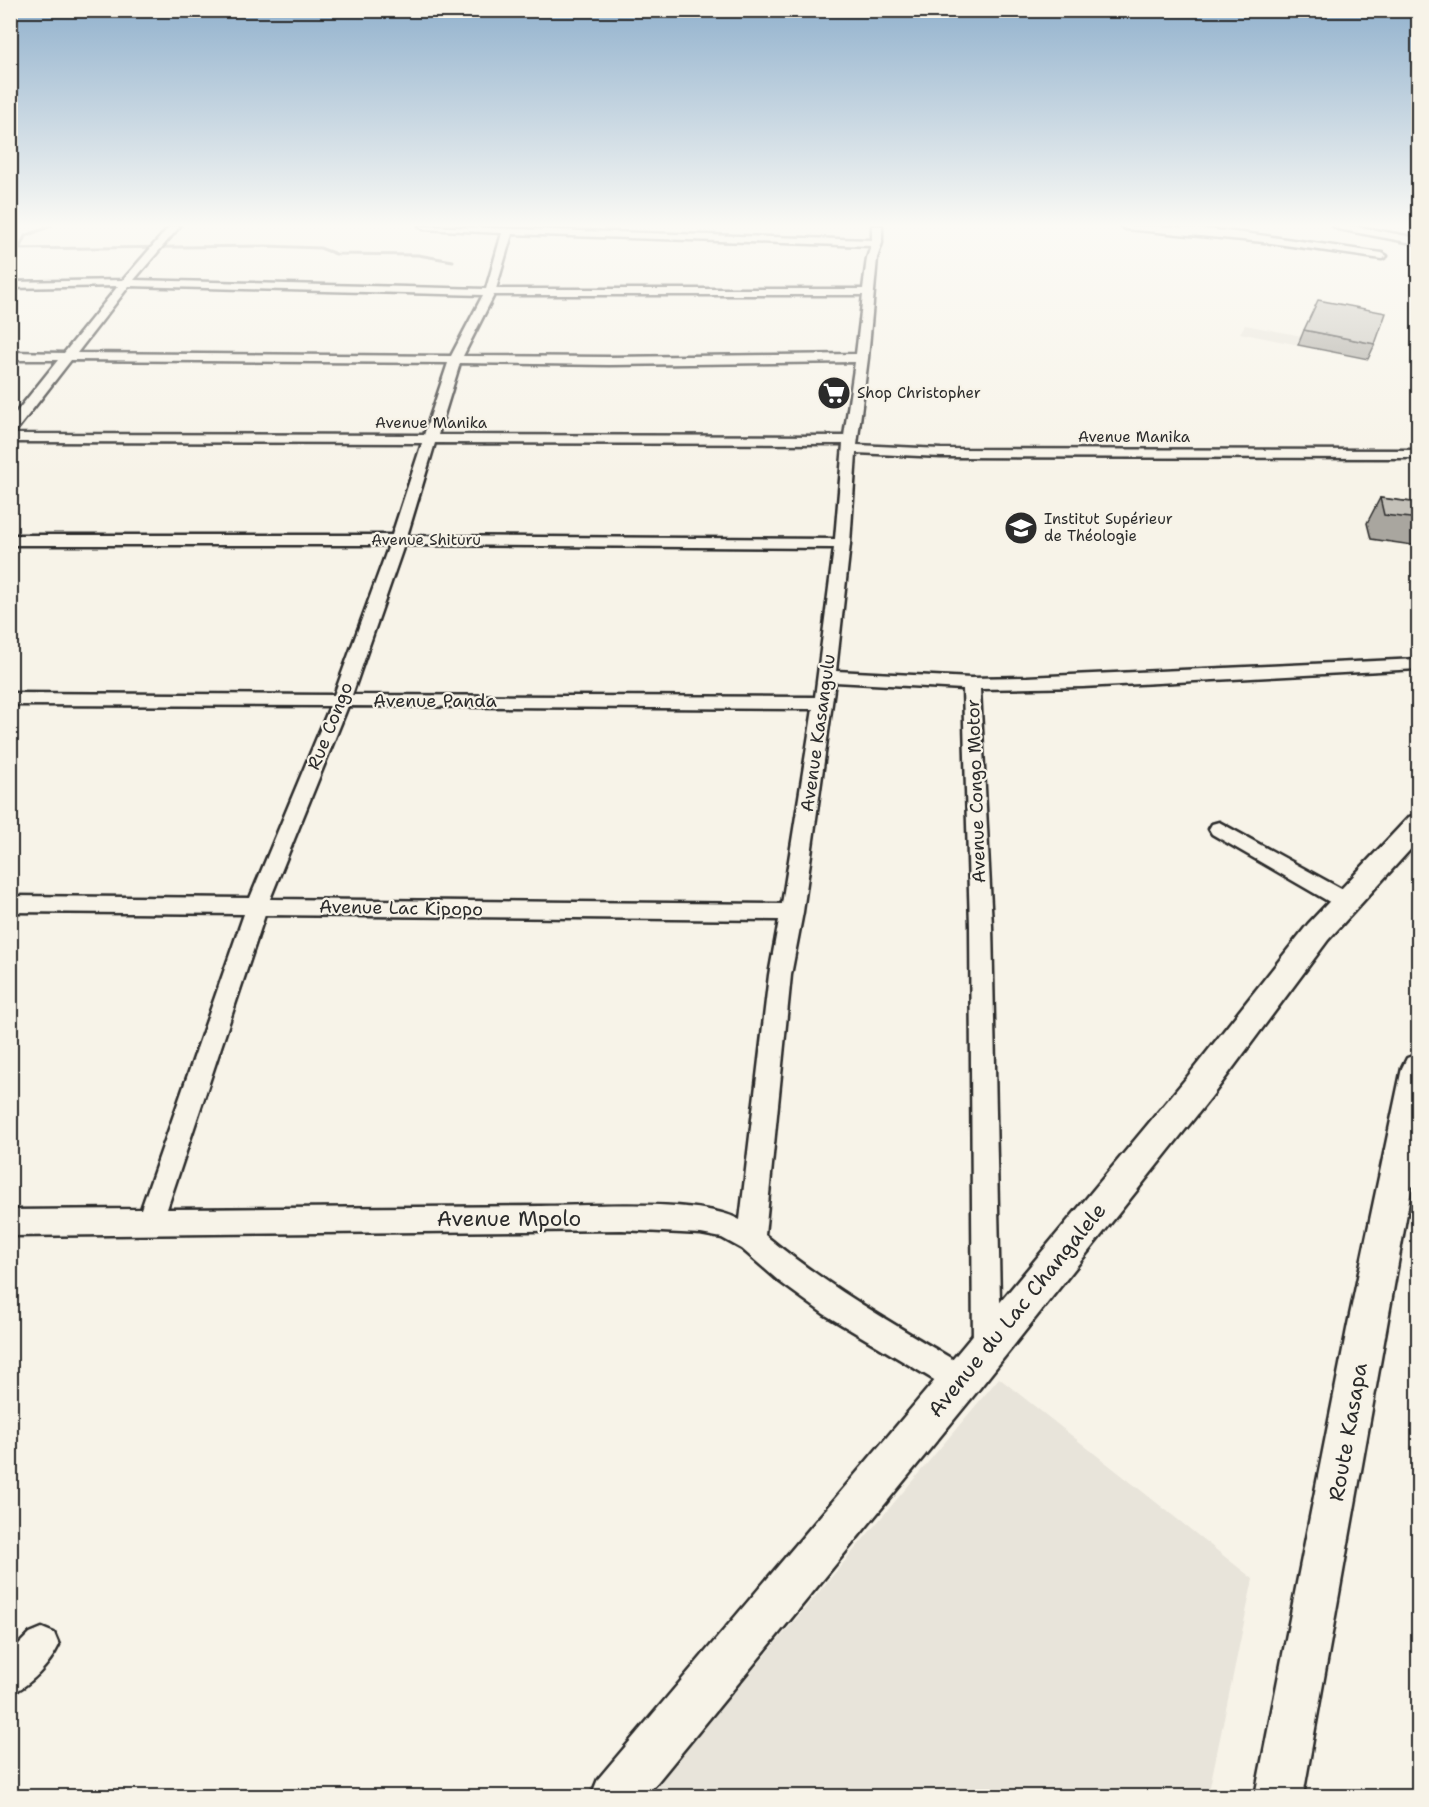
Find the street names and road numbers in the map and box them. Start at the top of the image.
street label: Avenue Manika [375,413,488,433]
street label: Avenue Manika [1078,427,1191,447]
street label: Avenue Shituru [371,530,481,550]
street label: Avenue Kasangulu [795,652,841,814]
street label: Rue Congo [302,679,358,773]
street label: Avenue Panda [373,689,497,713]
street label: Avenue Congo Motor [961,698,991,884]
street label: Avenue Lac Kipopo [319,895,483,921]
street label: Avenue du Lac Changalele [922,1197,1112,1423]
street label: Avenue Mpolo [437,1205,581,1233]
street label: Route Kasapa [1322,1360,1374,1504]

